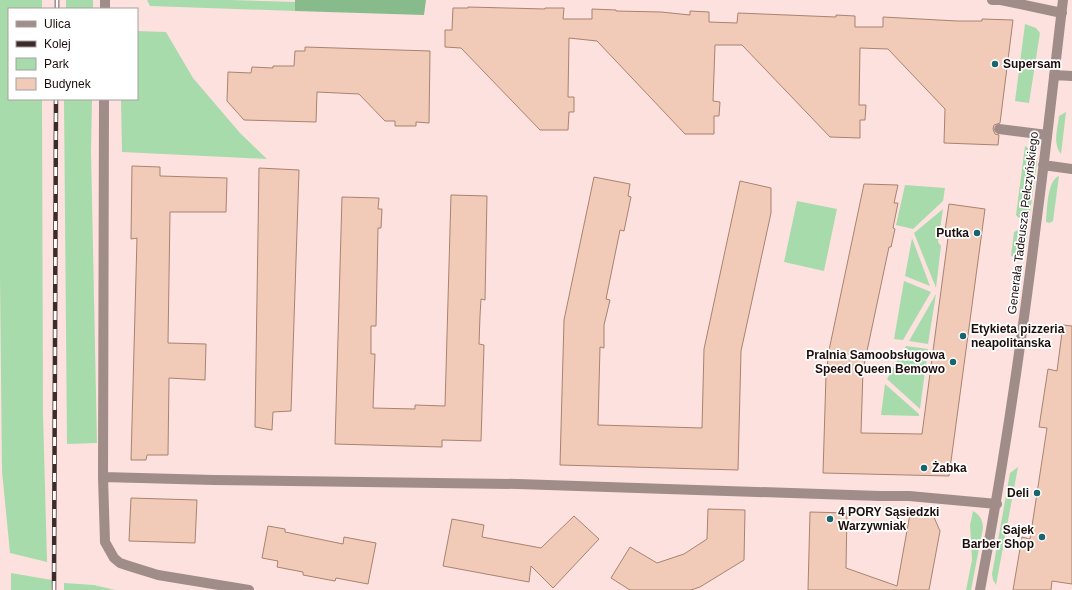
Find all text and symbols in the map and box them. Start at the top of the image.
legend [8,8,138,100]
text: Ulica [44,17,71,31]
text: Kolej [44,37,71,51]
text: Park [44,57,70,71]
place label: Supersam [1003,57,1061,71]
marker: Supersam [990,59,1000,69]
text: Budynek [44,77,92,91]
street label: Generała Tadeusza Pełczyńskiego [1005,131,1041,315]
place label: Putka [936,226,969,240]
marker: Putka [972,228,982,238]
place label: Etykieta pizzeria neapolitanska [971,322,1065,350]
marker: Etykieta pizzeria neapolitanska [958,331,968,341]
place label: Pralnia Samoobsługowa Speed Queen Bemowo [806,348,945,376]
marker: Pralnia Samoobsługowa Speed Queen Bemowo [948,357,958,367]
place label: Żabka [932,460,967,475]
marker: Żabka [919,463,929,473]
place label: Deli [1007,486,1029,500]
marker: Deli [1032,488,1042,498]
place label: 4 PORY Sąsiedzki Warzywniak [838,505,939,533]
marker: 4 PORY Sąsiedzki Warzywniak [825,514,835,524]
place label: Sajek Barber Shop [962,523,1034,551]
marker: Sajek Barber Shop [1037,532,1047,542]

